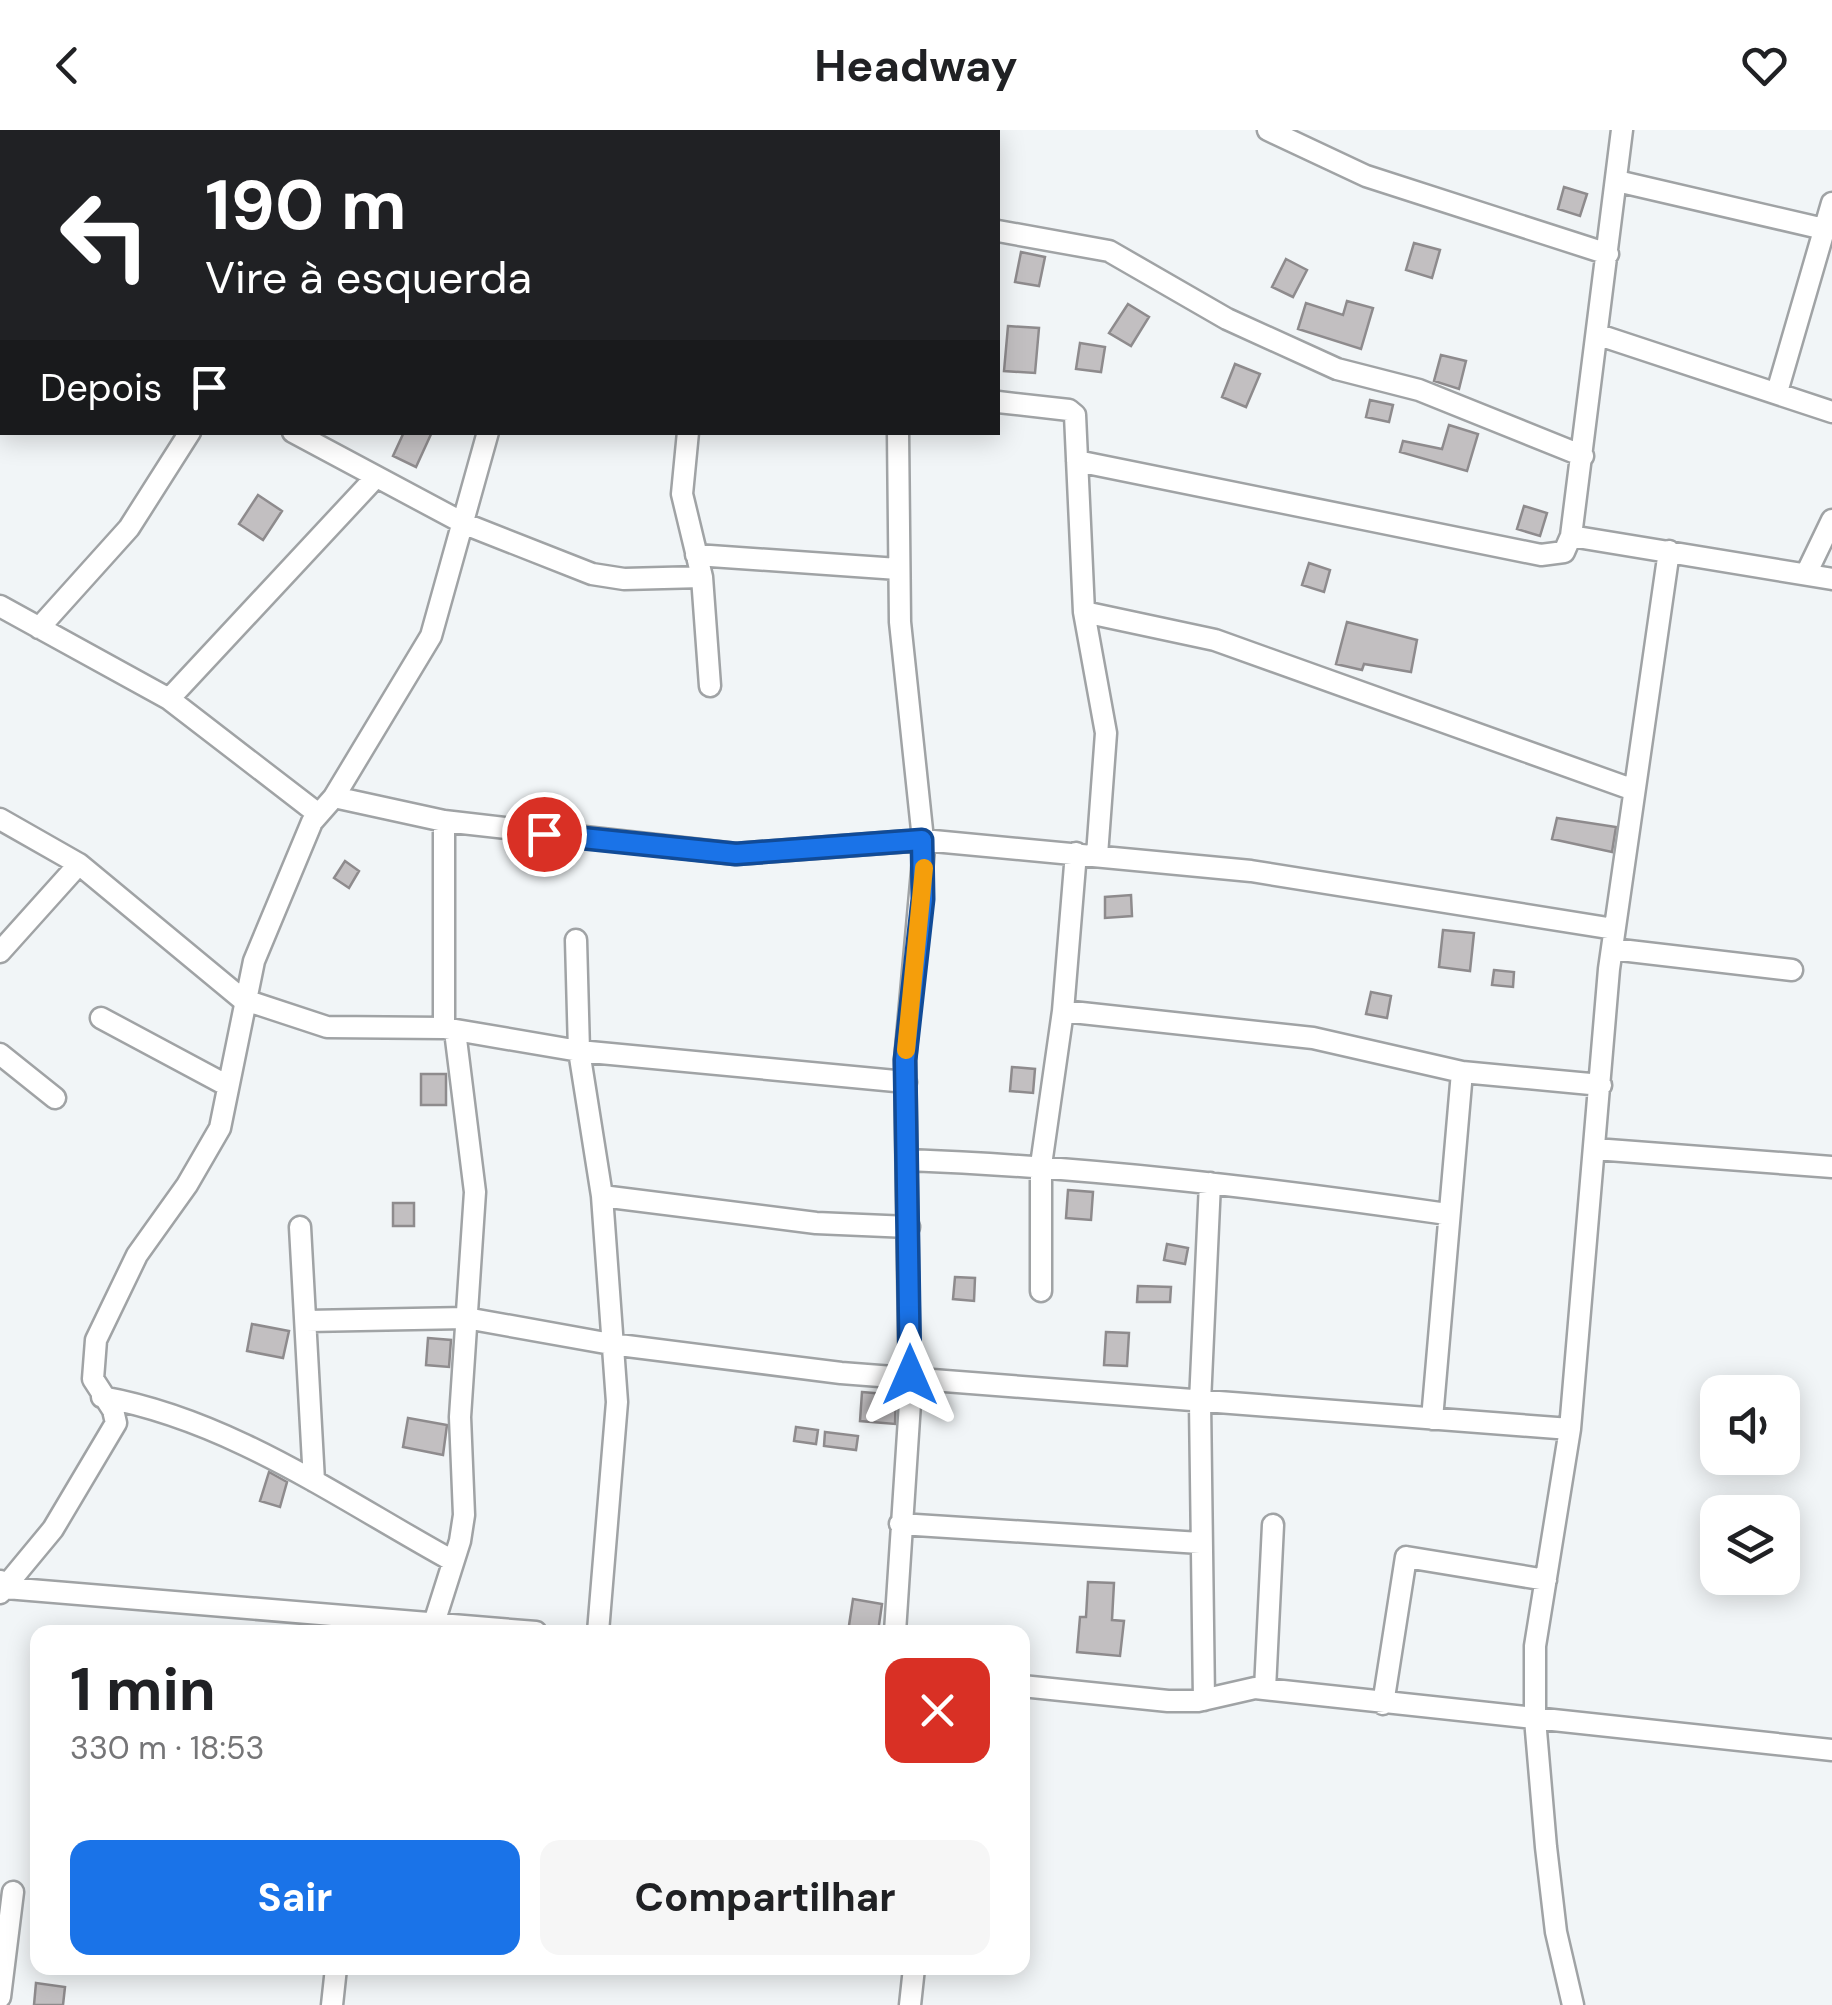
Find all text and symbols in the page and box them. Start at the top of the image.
text: Headway [814,36,1018,95]
icon: back [40,38,95,93]
icon: heart [1737,38,1792,93]
text: 190 m [205,160,407,251]
icon: left [40,170,170,300]
text: Vire à esquerda [205,248,532,307]
icon: arrive [182,360,237,415]
text: Depois [40,363,162,413]
pin [502,792,587,877]
icon: arrive [517,807,572,862]
position arrow [858,1323,962,1427]
map controls [1700,1375,1800,1595]
button: sound [1700,1375,1800,1475]
button: layers [1700,1495,1800,1595]
text: 1 min [70,1650,216,1729]
button: close [885,1658,990,1763]
text: 330 m · 18:53 [70,1727,264,1769]
button: Sair [70,1840,520,1955]
button: Compartilhar [540,1840,990,1955]

